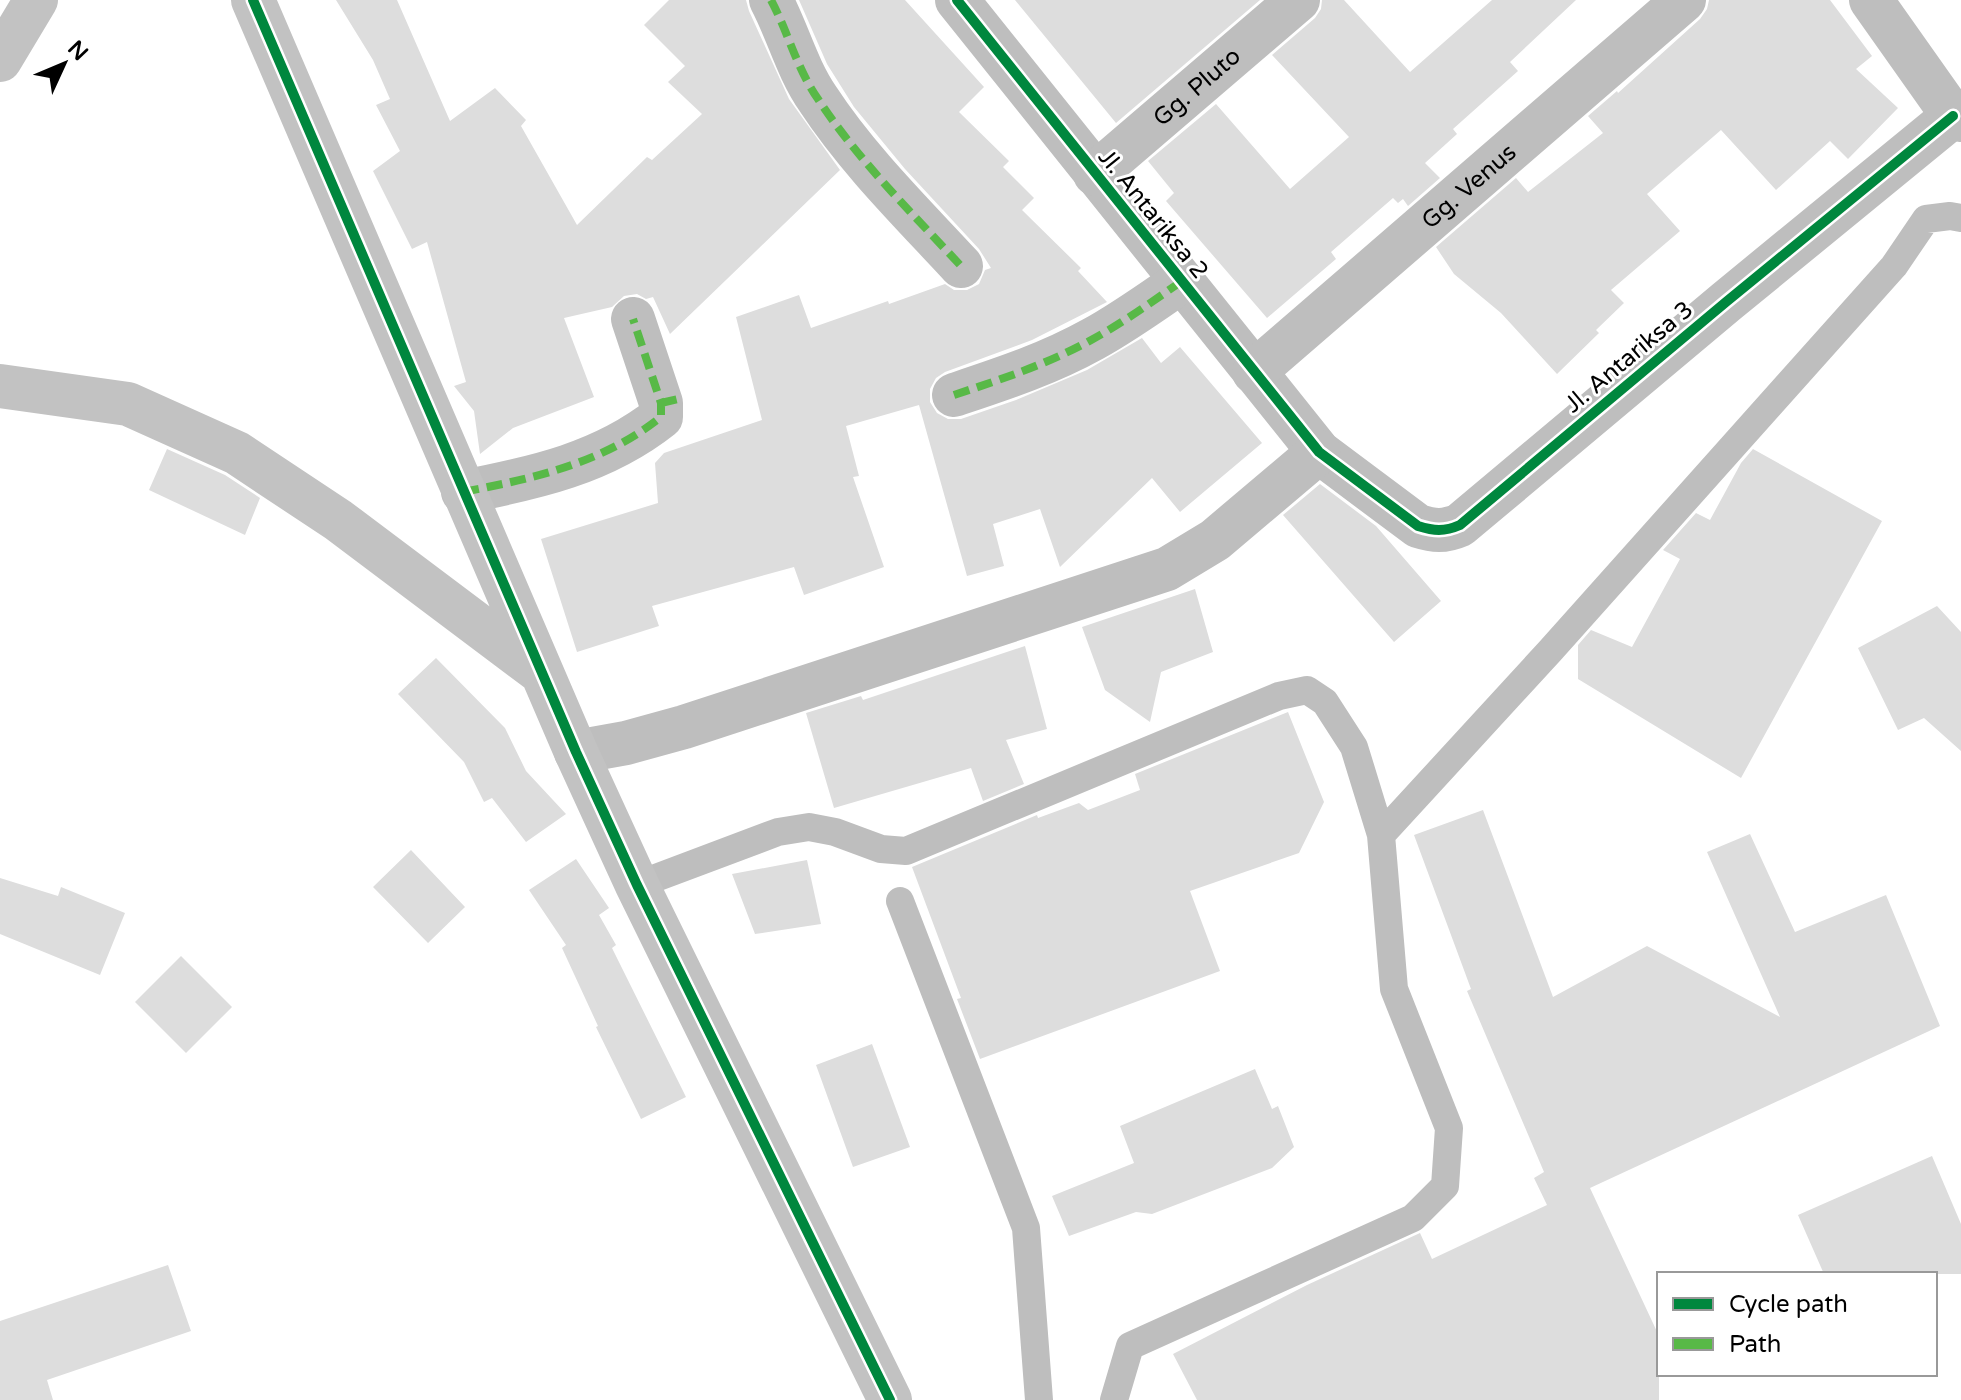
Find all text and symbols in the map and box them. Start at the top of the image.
north arrow [24,24,104,104]
text: N [62,35,93,66]
street label: Gg. Pluto [1147,41,1246,132]
street label: Gg. Venus [1416,137,1522,235]
street label: Jl. Antariksa 2 [1092,143,1214,285]
street label: Jl. Antariksa 3 [1559,295,1699,419]
legend [1657,1272,1937,1376]
text: Cycle path [1729,1290,1848,1319]
text: Path [1729,1330,1782,1359]

